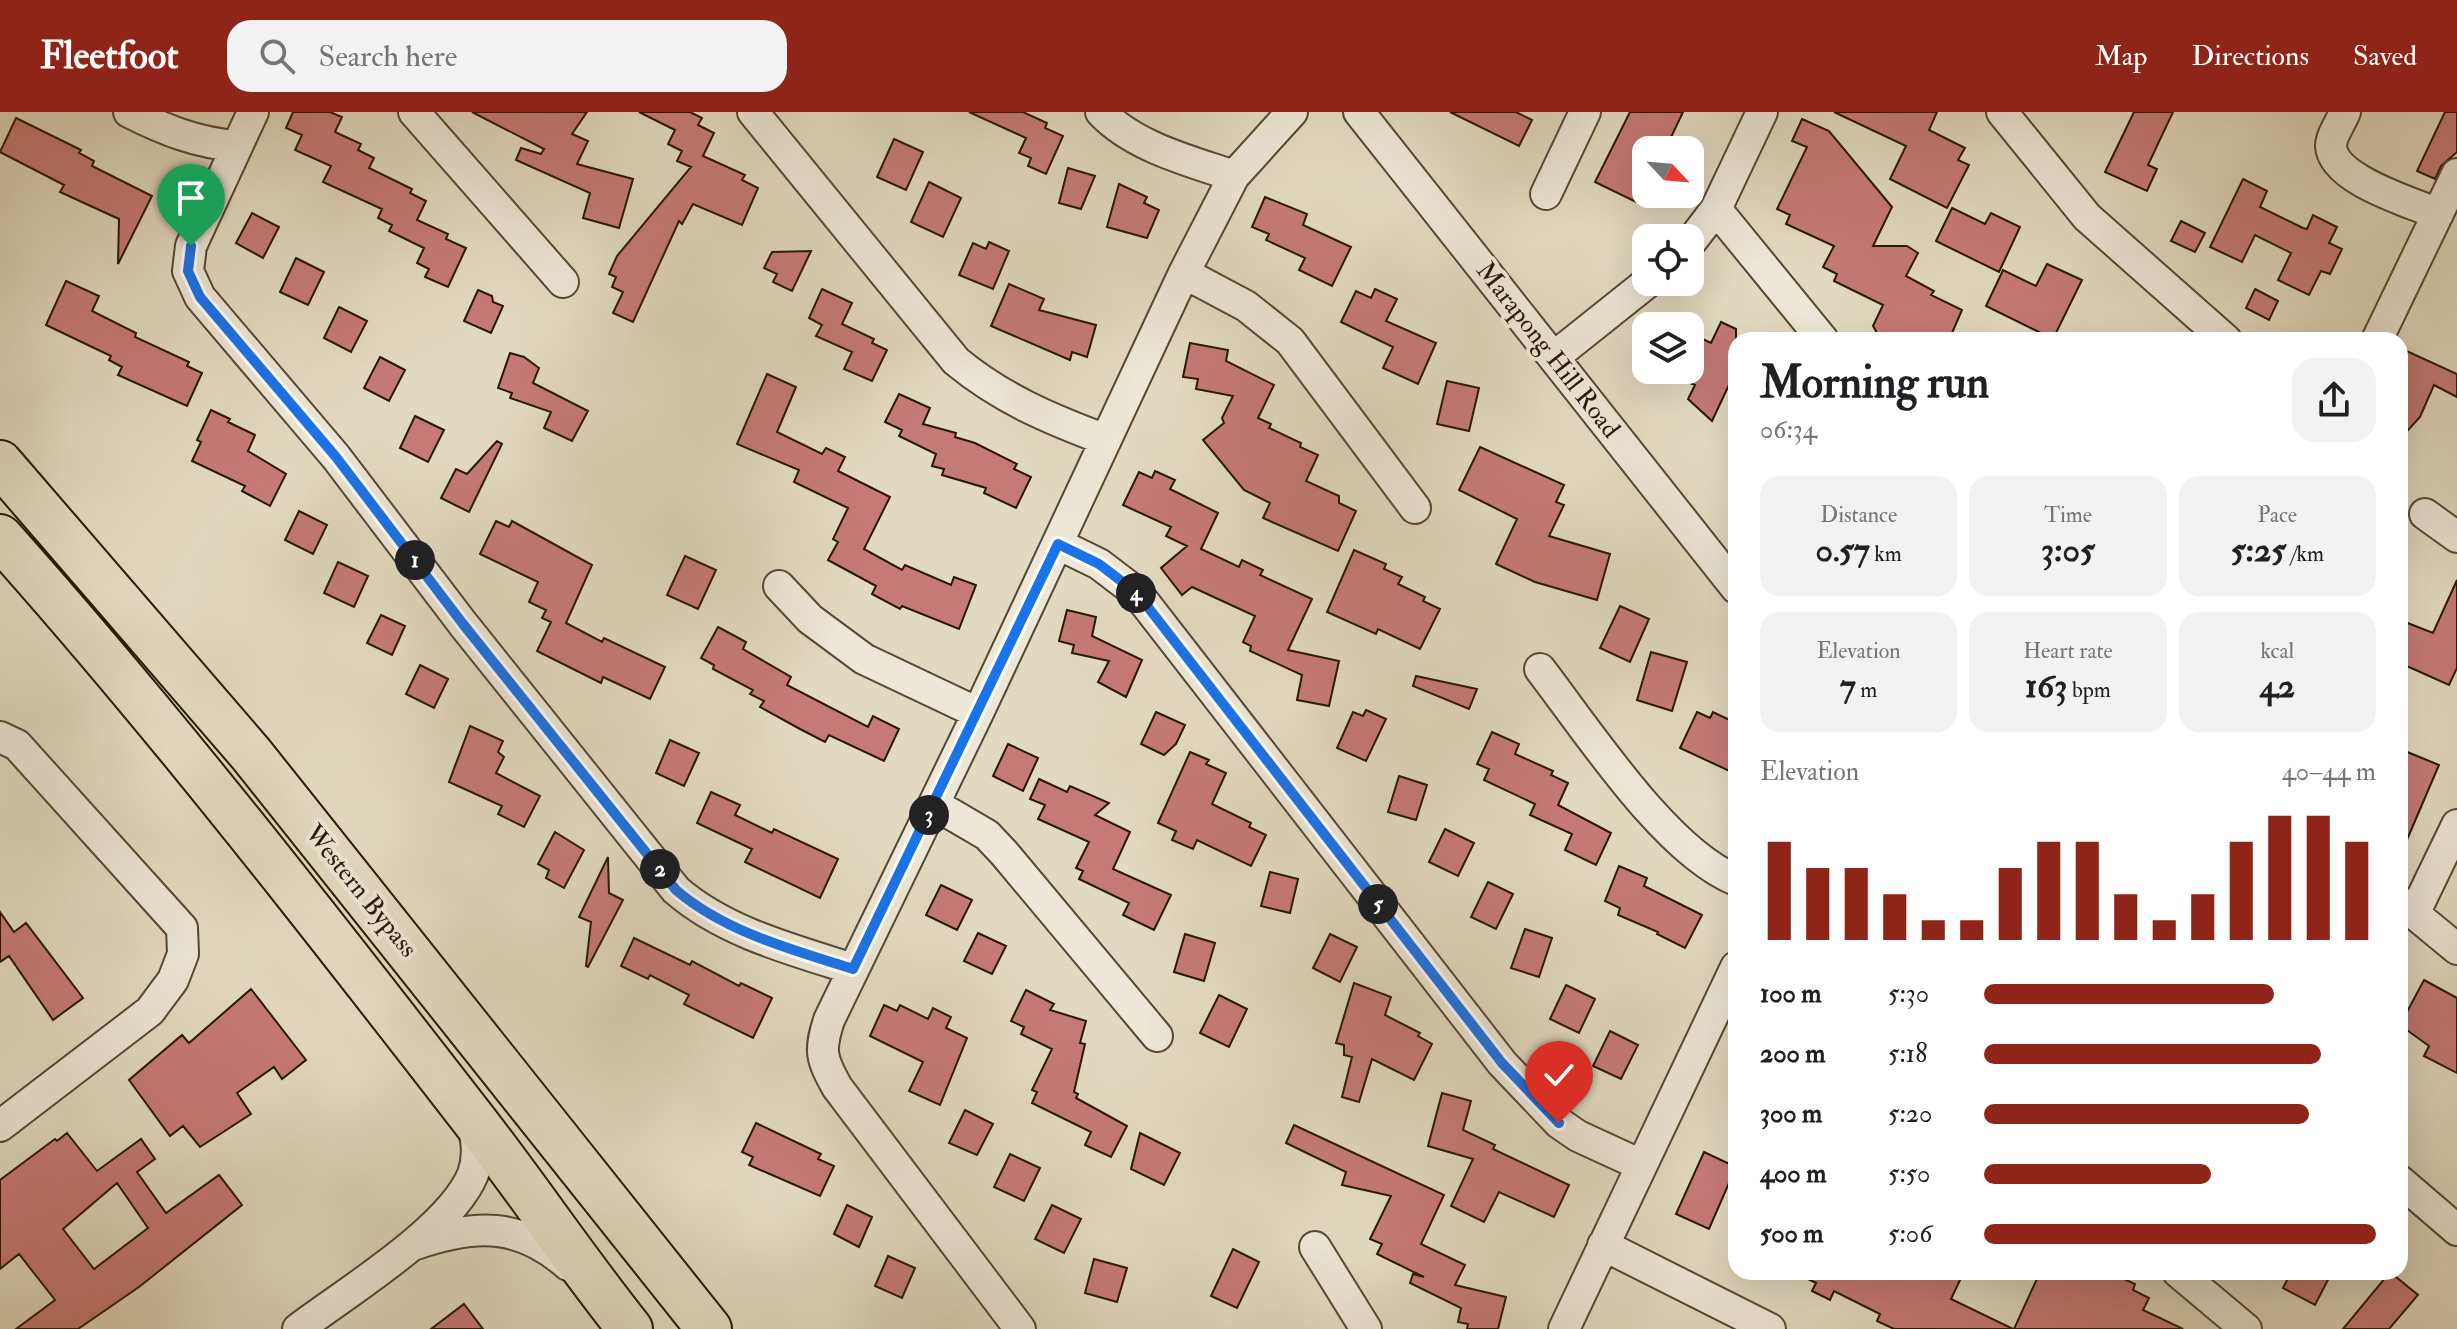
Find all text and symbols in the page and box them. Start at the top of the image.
search box [227,20,787,92]
text: Fleetfoot [40,32,179,80]
icon: search [255,34,299,78]
text: Search here [319,38,457,75]
text: Map [2095,39,2148,74]
text: Directions [2192,39,2309,74]
text: Saved [2353,39,2417,74]
north arrow [1632,136,1704,208]
map controls [1632,136,1704,384]
pin [157,164,225,246]
icon: arrive [169,176,213,220]
button: locate [1632,224,1704,296]
street label: Marapong Hill Road [1468,256,1627,445]
button: layers [1632,312,1704,384]
text: Morning run [1760,356,1989,411]
button: share [2292,358,2376,442]
text: 06:34 [1760,414,1817,446]
text: Distance [1820,501,1897,529]
text: Time [2044,501,2092,529]
text: Pace [2258,501,2297,529]
text: 0.57 [1816,529,1870,572]
text: 3:05 [2041,529,2095,572]
text: 5:25 [2231,529,2286,572]
pin: 1 [395,540,435,580]
text: km [1870,540,1902,568]
text: /km [2286,540,2324,568]
text: 1 [411,546,419,574]
pin: 4 [1116,573,1156,613]
text: 4 [1130,579,1142,607]
text: Elevation [1817,637,1901,665]
text: Heart rate [2023,637,2113,665]
text: kcal [2260,637,2294,665]
text: 7 [1840,665,1856,708]
text: 163 [2025,665,2067,708]
text: 42 [2260,665,2295,708]
text: m [1856,676,1877,704]
text: bpm [2067,676,2111,704]
text: Elevation [1760,756,1859,788]
text: 40–44 m [2282,756,2376,788]
pin: 3 [909,795,949,835]
text: 3 [925,801,933,829]
street label: Western Bypass [296,817,424,965]
pin: 2 [640,849,680,889]
text: 2 [654,855,666,883]
pin: 5 [1358,884,1398,924]
text: 5 [1373,890,1383,918]
text: 100 m [1760,978,1821,1010]
text: 5:30 [1888,978,1929,1010]
text: 200 m [1760,1038,1825,1070]
text: 5:18 [1888,1038,1927,1070]
pin [1525,1041,1593,1123]
icon: check [1537,1053,1581,1097]
text: 300 m [1760,1098,1822,1130]
text: 5:20 [1888,1098,1932,1130]
text: 400 m [1760,1158,1826,1190]
text: 5:50 [1888,1158,1930,1190]
text: 500 m [1760,1218,1824,1250]
text: 5:06 [1888,1218,1932,1250]

